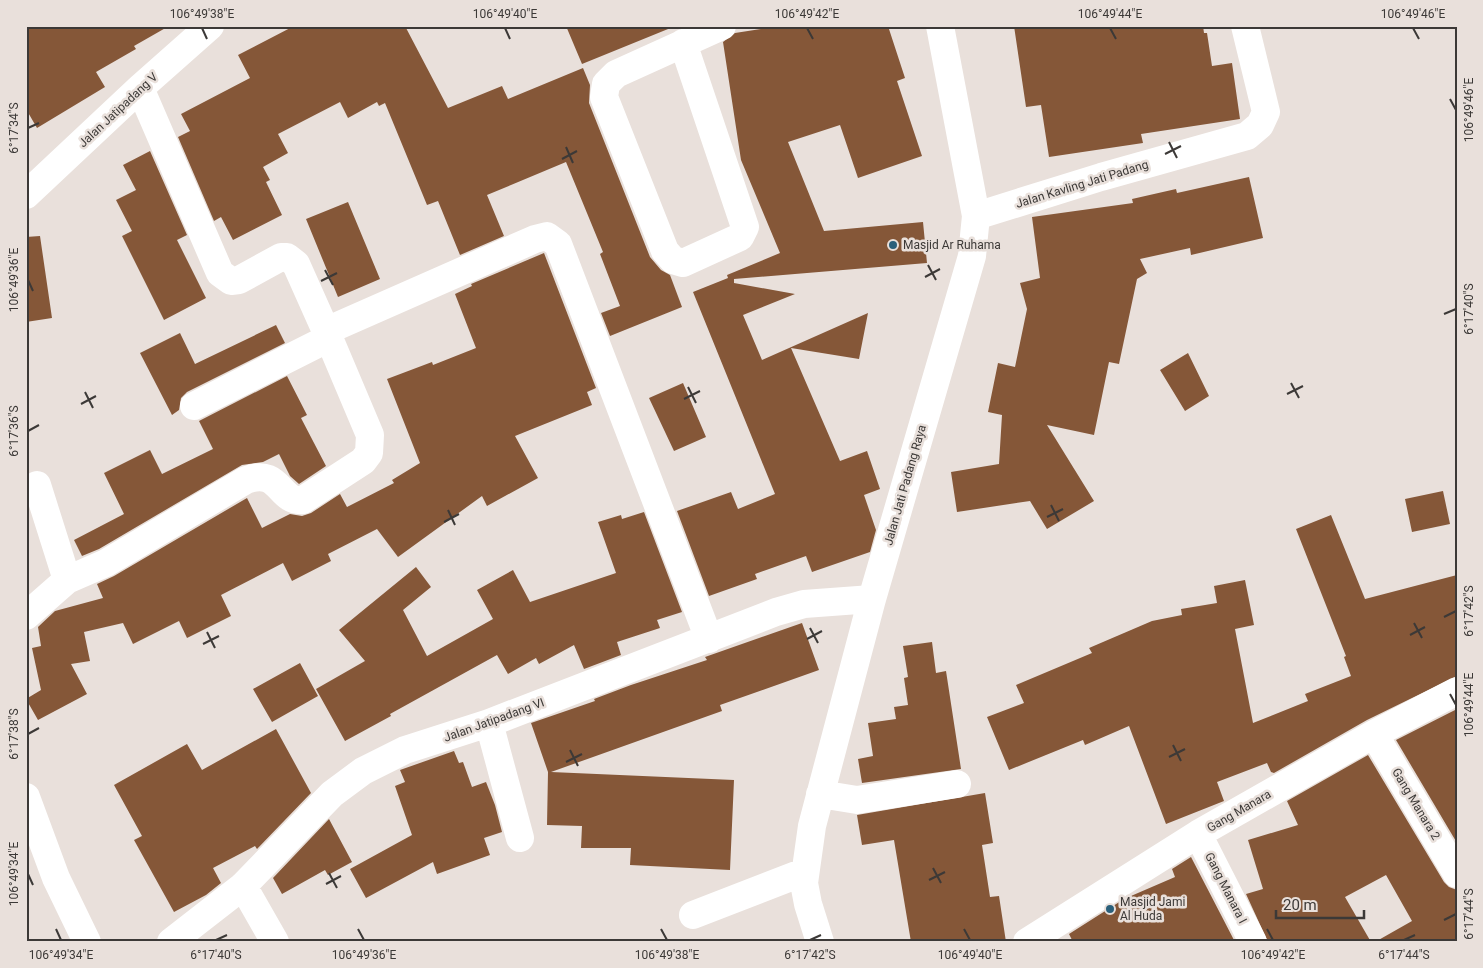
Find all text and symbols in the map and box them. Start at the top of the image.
text: 106°49'38"E [170,7,234,21]
text: 106°49'40"E [473,7,537,21]
text: 106°49'42"E [775,7,839,21]
text: 106°49'44"E [1078,7,1142,21]
text: 106°49'46"E [1381,7,1445,21]
street label: Jalan Jatipadang V [76,70,161,150]
text: 106°49'46"E [1462,78,1476,142]
text: 6°17'34"S [7,102,21,154]
street label: Jalan Kavling Jati Padang [1014,157,1150,211]
place label: Masjid Ar Ruhama [903,238,1001,252]
marker: Masjid Ar Ruhama [887,239,899,251]
text: 106°49'36"E [7,248,21,312]
text: 6°17'40"S [1462,283,1476,335]
text: 6°17'36"S [7,405,21,457]
street label: Jalan Jati Padang Raya [881,423,929,547]
text: 6°17'42"S [1462,585,1476,637]
text: 106°49'44"E [1462,673,1476,737]
street label: Jalan Jatipadang VI [442,695,546,745]
text: 6°17'38"S [7,708,21,760]
street label: Gang Manara 2 [1389,766,1443,843]
street label: Gang Manara [1205,787,1273,835]
text: 106°49'34"E [7,842,21,906]
street label: Gang Manara I [1202,850,1250,926]
scale bar [1276,888,1363,920]
text: 6°17'44"S [1462,888,1476,940]
place label: Masjid Jami Al Huda [1120,895,1185,923]
text: 20 m [1283,896,1317,914]
marker: Masjid Jami Al Huda [1104,903,1116,915]
text: 106°49'34"E [29,948,93,962]
text: 6°17'40"S [190,948,242,962]
text: 106°49'36"E [332,948,396,962]
text: 106°49'38"E [635,948,699,962]
text: 6°17'42"S [784,948,836,962]
text: 106°49'40"E [938,948,1002,962]
text: 106°49'42"E [1241,948,1305,962]
text: 6°17'44"S [1378,948,1430,962]

